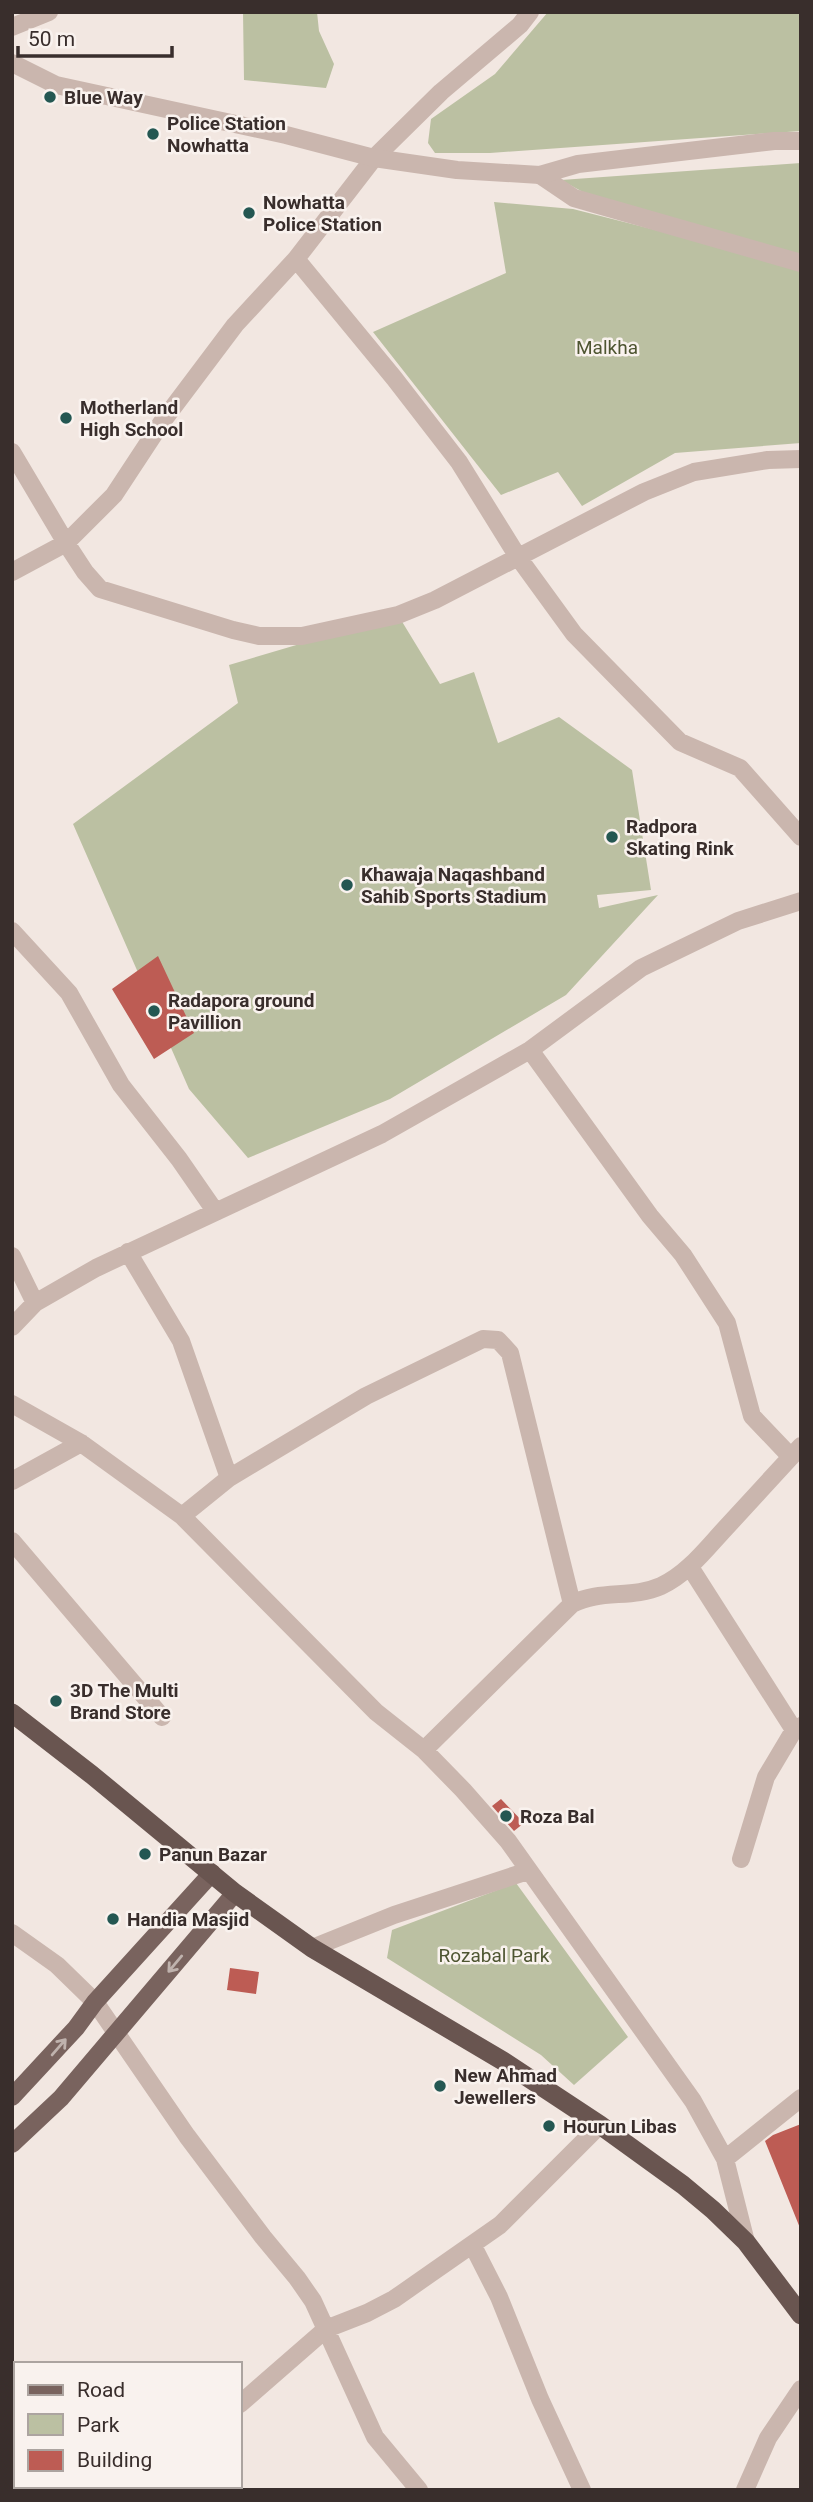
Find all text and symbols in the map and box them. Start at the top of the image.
scale bar [18,14,172,58]
text: 50 m [28,27,75,51]
place label: Blue Way [64,86,143,109]
marker: Blue Way [42,89,58,105]
place label: Police Station Nowhatta [167,112,286,157]
marker: Police Station Nowhatta [145,126,161,142]
place label: Nowhatta Police Station [263,191,382,236]
marker: Nowhatta Police Station [241,205,257,221]
park label: Malkha [576,336,638,359]
place label: Motherland High School [80,396,183,441]
marker: Motherland High School [58,410,74,426]
place label: Radpora Skating Rink [626,815,735,860]
marker: Radpora Skating Rink [604,829,620,845]
place label: Khawaja Naqashband Sahib Sports Stadium [361,863,547,908]
marker: Khawaja Naqashband Sahib Sports Stadium [339,877,355,893]
place label: Radapora ground Pavillion [168,989,314,1034]
marker: Radapora ground Pavillion [146,1003,162,1019]
place label: 3D The Multi Brand Store [70,1679,179,1724]
marker: 3D The Multi Brand Store [48,1693,64,1709]
place label: Roza Bal [520,1805,595,1828]
marker: Roza Bal [498,1808,514,1824]
place label: Panun Bazar [159,1843,267,1866]
marker: Panun Bazar [137,1846,153,1862]
place label: Handia Masjid [127,1908,249,1931]
marker: Handia Masjid [105,1911,121,1927]
park label: Rozabal Park [439,1944,550,1967]
one-way arrow [167,1954,183,1972]
one-way arrow [51,2039,67,2057]
place label: New Ahmad Jewellers [454,2064,557,2109]
marker: New Ahmad Jewellers [432,2078,448,2094]
place label: Hourun Libas [563,2115,677,2138]
marker: Hourun Libas [541,2118,557,2134]
legend [14,2362,242,2488]
text: Road [77,2378,125,2402]
text: Park [77,2413,120,2437]
text: Building [77,2448,152,2472]

